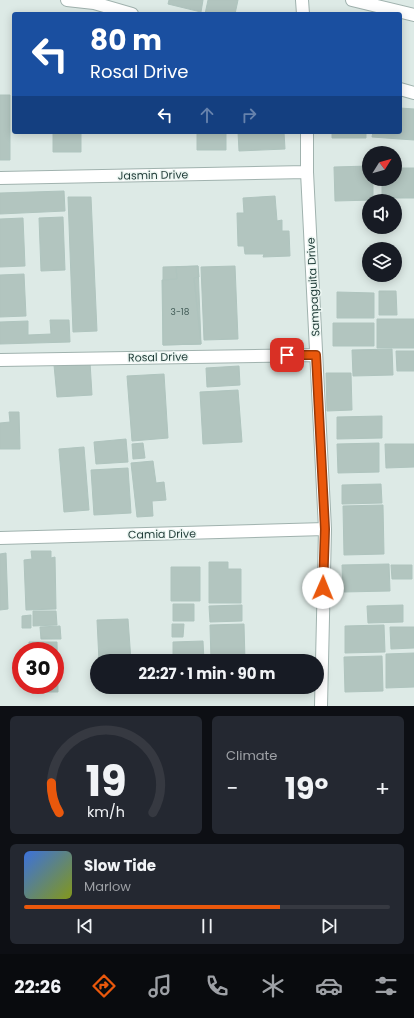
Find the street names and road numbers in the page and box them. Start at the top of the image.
street label: Jasmin Drive [118,166,189,184]
street label: Sampaguita Drive [302,237,324,337]
street label: Rosal Drive [128,348,188,366]
street label: Camia Drive [128,525,196,543]

